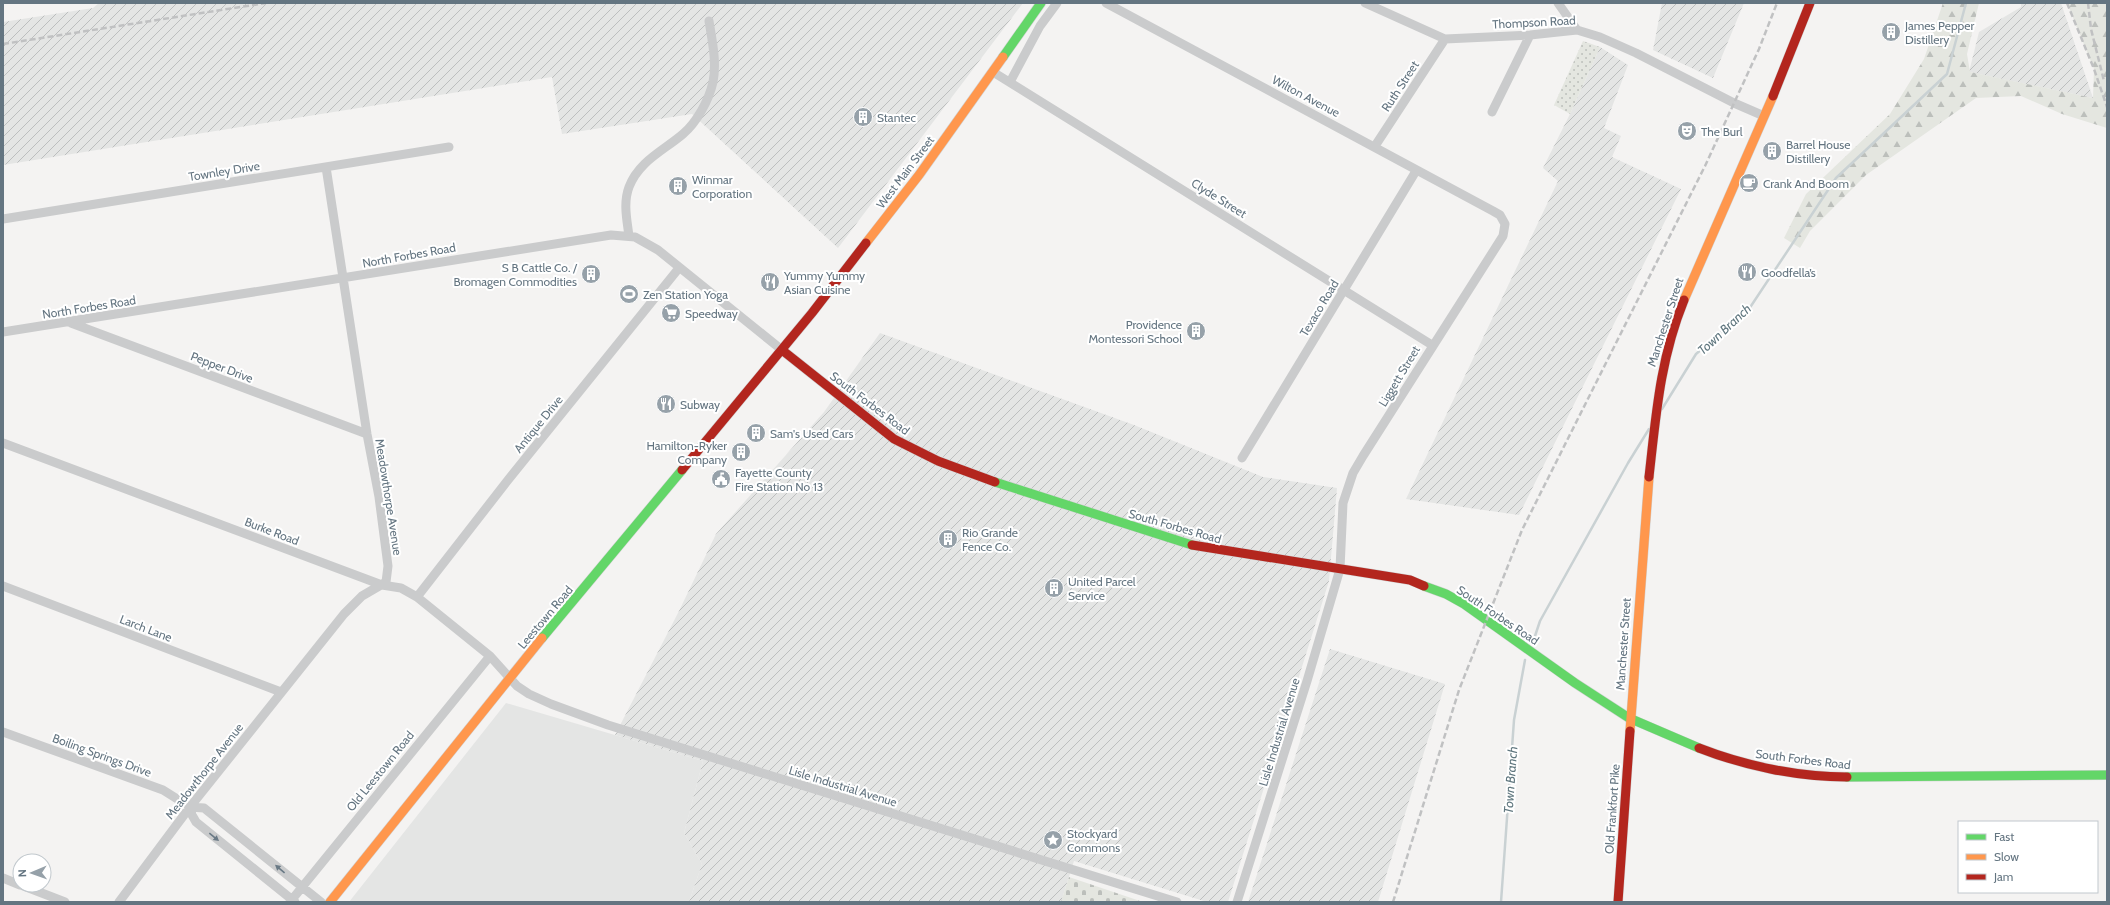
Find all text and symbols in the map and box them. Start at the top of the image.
street label: Thompson Road [1492,12,1576,32]
place label: James Pepper Distillery [1904,18,1974,47]
building icon: James Pepper Distillery [1880,21,1902,43]
street label: Ruth Street [1378,58,1422,114]
street label: Wilton Avenue [1270,72,1342,120]
building icon: Stantec [852,106,874,128]
place label: Stantec [877,110,916,125]
theatre icon: The Burl [1676,120,1698,142]
place label: The Burl [1701,124,1743,139]
street label: West Main Street [873,133,937,211]
place label: Barrel House Distillery [1786,137,1850,166]
building icon: Barrel House Distillery [1761,140,1783,162]
street label: Townley Drive [187,158,261,184]
place label: Winmar Corporation [692,172,752,201]
cafe icon: Crank And Boom [1738,172,1760,194]
building icon: Winmar Corporation [667,175,689,197]
street label: Clyde Street [1189,175,1249,221]
place label: Crank And Boom [1763,176,1849,191]
street label: North Forbes Road [361,239,457,271]
place label: S B Cattle Co. / Bromagen Commodities [453,260,578,289]
restaurant icon: Goodfella’s [1736,261,1758,283]
building icon: S B Cattle Co. / Bromagen Commodities [580,263,602,285]
place label: Goodfella’s [1761,265,1816,280]
place label: Yummy Yummy Asian Cuisine [783,268,865,297]
restaurant icon: Yummy Yummy Asian Cuisine [759,271,781,293]
street label: Manchester Street [1644,276,1686,368]
street label: Texaco Road [1296,277,1342,339]
sports icon: Zen Station Yoga [618,283,640,305]
place label: Zen Station Yoga [643,287,728,302]
street label: North Forbes Road [41,292,137,322]
water label: Town Branch [1694,300,1754,358]
supermarket icon: Speedway [660,302,682,324]
place label: Speedway [685,306,738,321]
place label: Providence Montessori School [1088,317,1182,346]
building icon: Providence Montessori School [1185,320,1207,342]
street label: Liggett Street [1375,343,1423,409]
street label: Pepper Drive [189,348,255,386]
street label: South Forbes Road [827,368,913,438]
street label: Antique Drive [510,392,566,456]
restaurant icon: Subway [655,393,677,415]
place label: Subway [680,397,720,412]
building icon: Sam's Used Cars [745,422,767,444]
place label: Sam's Used Cars [770,426,854,441]
street label: Meadowthorpe Avenue [372,438,406,556]
place label: Hamilton-Ryker Company [646,438,727,467]
building icon: Hamilton-Ryker Company [730,441,752,463]
place label: Fayette County Fire Station No 13 [735,465,823,494]
public building icon: Fayette County Fire Station No 13 [710,468,732,490]
street label: South Forbes Road [1127,506,1223,546]
street label: Burke Road [243,514,301,548]
place label: Rio Grande Fence Co. [962,525,1018,554]
building icon: Rio Grande Fence Co. [937,528,959,550]
place label: United Parcel Service [1068,574,1136,603]
building icon: United Parcel Service [1043,577,1065,599]
street label: Leestown Road [514,582,576,652]
street label: South Forbes Road [1454,582,1542,648]
street label: Manchester Street [1612,597,1634,691]
street label: Larch Lane [118,611,174,645]
street label: Lisle Industrial Avenue [1255,676,1303,788]
street label: Meadowthorpe Avenue [162,720,246,822]
street label: Old Leestown Road [343,728,417,814]
street label: Boiling Springs Drive [50,730,154,780]
water label: Town Branch [1500,746,1520,814]
street label: South Forbes Road [1755,746,1851,772]
street label: Lisle Industrial Avenue [787,762,899,810]
street label: Old Frankfort Pike [1601,764,1623,854]
legend [1958,821,2098,893]
place label: Stockyard Commons [1067,826,1120,855]
place icon: Stockyard Commons [1042,829,1064,851]
text: Fast [1994,829,2014,844]
one-way arrow [208,832,219,841]
text: Slow [1994,849,2019,864]
north arrow [12,853,52,893]
one-way arrow [274,865,285,874]
text: N [15,869,29,877]
text: Jam [1993,869,2013,884]

